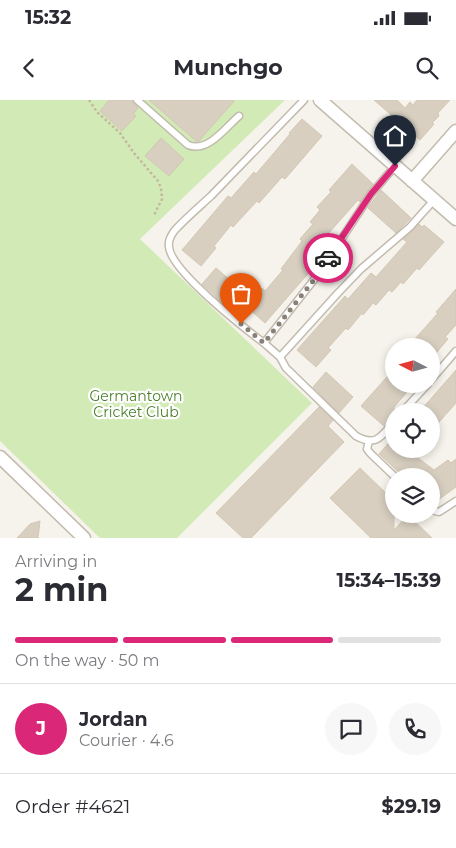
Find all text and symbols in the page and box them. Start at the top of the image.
text: 15:32 [25,6,71,29]
icon: back [15,54,43,82]
text: Munchgo [173,54,283,81]
icon: search [413,54,441,82]
pin [374,115,416,166]
icon: home [381,122,409,150]
courier [303,233,353,283]
icon: car [314,244,342,272]
pin [220,273,262,324]
icon: bag [227,280,255,308]
north arrow [385,338,440,392]
map controls [385,338,440,523]
park label: Germantown Cricket Club [89,387,183,421]
button: locate [385,403,440,458]
button: layers [385,468,440,523]
text: Arriving in [15,552,97,571]
text: 15:34–15:39 [337,569,441,592]
text: 2 min [15,570,108,609]
text: On the way · 50 m [15,651,159,670]
button: chat [325,703,377,755]
button: phone [389,703,441,755]
text: Jordan [79,708,148,731]
text: J [36,717,46,740]
text: Courier · 4.6 [79,731,174,750]
text: Order #4621 [15,795,130,818]
text: $29.19 [382,795,441,818]

